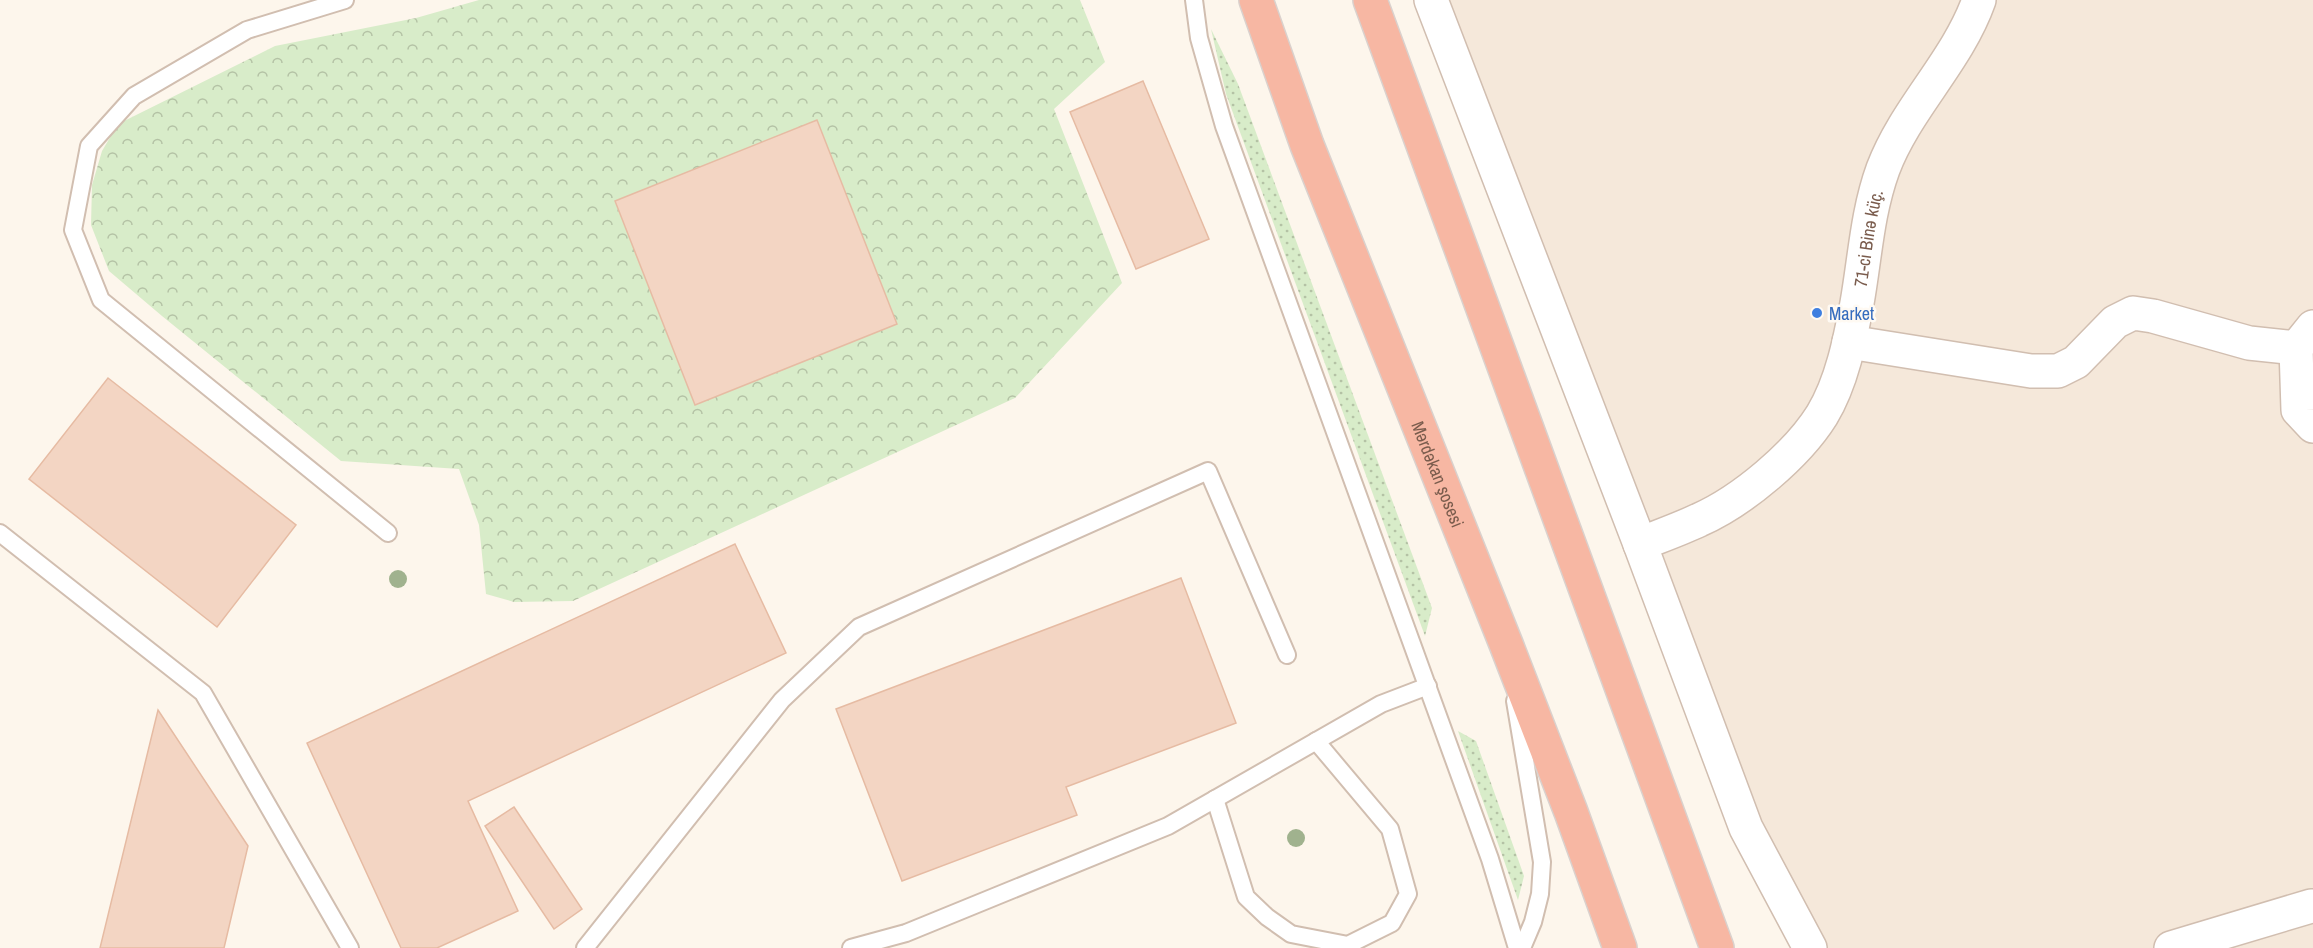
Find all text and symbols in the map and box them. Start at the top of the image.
street label: 71-ci Binə küç. [1847,186,1889,289]
place label: Market [1829,301,1874,326]
marker: Market [1810,306,1824,320]
street label: Mərdəkan şosesi [1406,417,1471,531]

